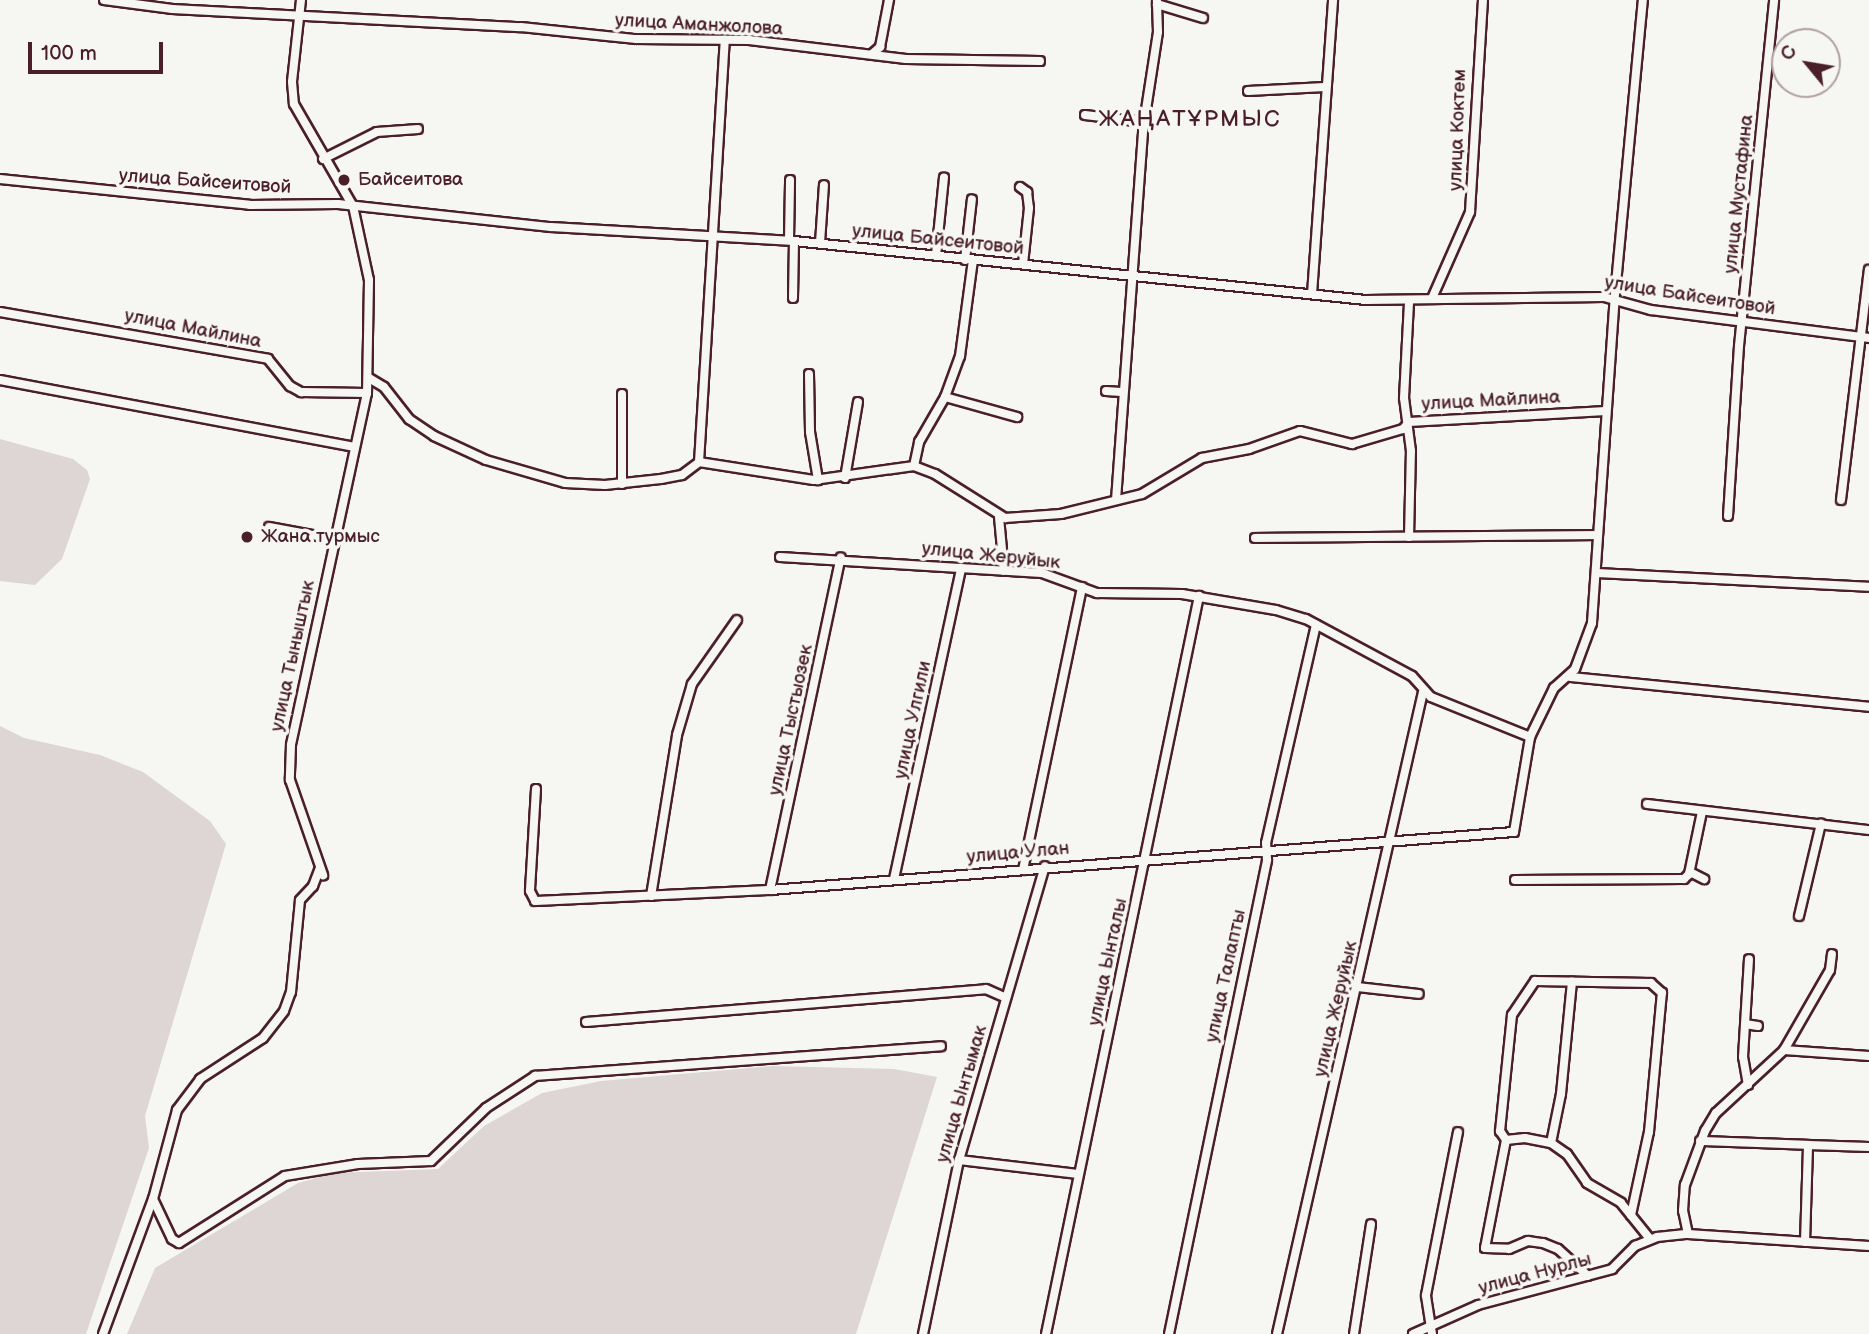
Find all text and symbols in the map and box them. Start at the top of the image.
street label: улица Аманжолова [614,9,784,41]
scale bar [32,28,166,72]
north arrow [1771,28,1841,98]
text: 100 m [41,41,97,66]
text: С [1776,42,1802,65]
street label: улица Коктем [1444,69,1472,191]
district label: ЖАҢАТҰРМЫС [1100,105,1280,133]
street label: улица Мустафина [1719,113,1759,275]
street label: улица Байсеитовой [118,165,292,199]
place label: Байсеитова [358,169,463,191]
marker: Байсеитова [336,172,352,188]
street label: улица Байсеитовой [851,220,1025,260]
street label: улица Байсеитовой [1603,271,1777,321]
street label: улица Майлина [123,305,263,353]
street label: улица Майлина [1421,386,1561,416]
place label: Жана турмыс [261,526,380,548]
marker: Жана турмыс [239,529,255,545]
street label: улица Жеруйык [921,537,1061,575]
street label: улица Тыныштык [266,578,320,734]
street label: улица Тыстыозек [764,642,818,798]
street label: улица Улгили [889,659,937,781]
street label: улица Улан [966,837,1070,869]
street label: улица Ынталы [1083,896,1133,1028]
street label: улица Талапты [1201,907,1251,1045]
street label: улица Жеруйык [1309,939,1363,1079]
street label: улица Ынтымак [931,1023,993,1165]
street label: улица Нурлы [1476,1248,1594,1300]

